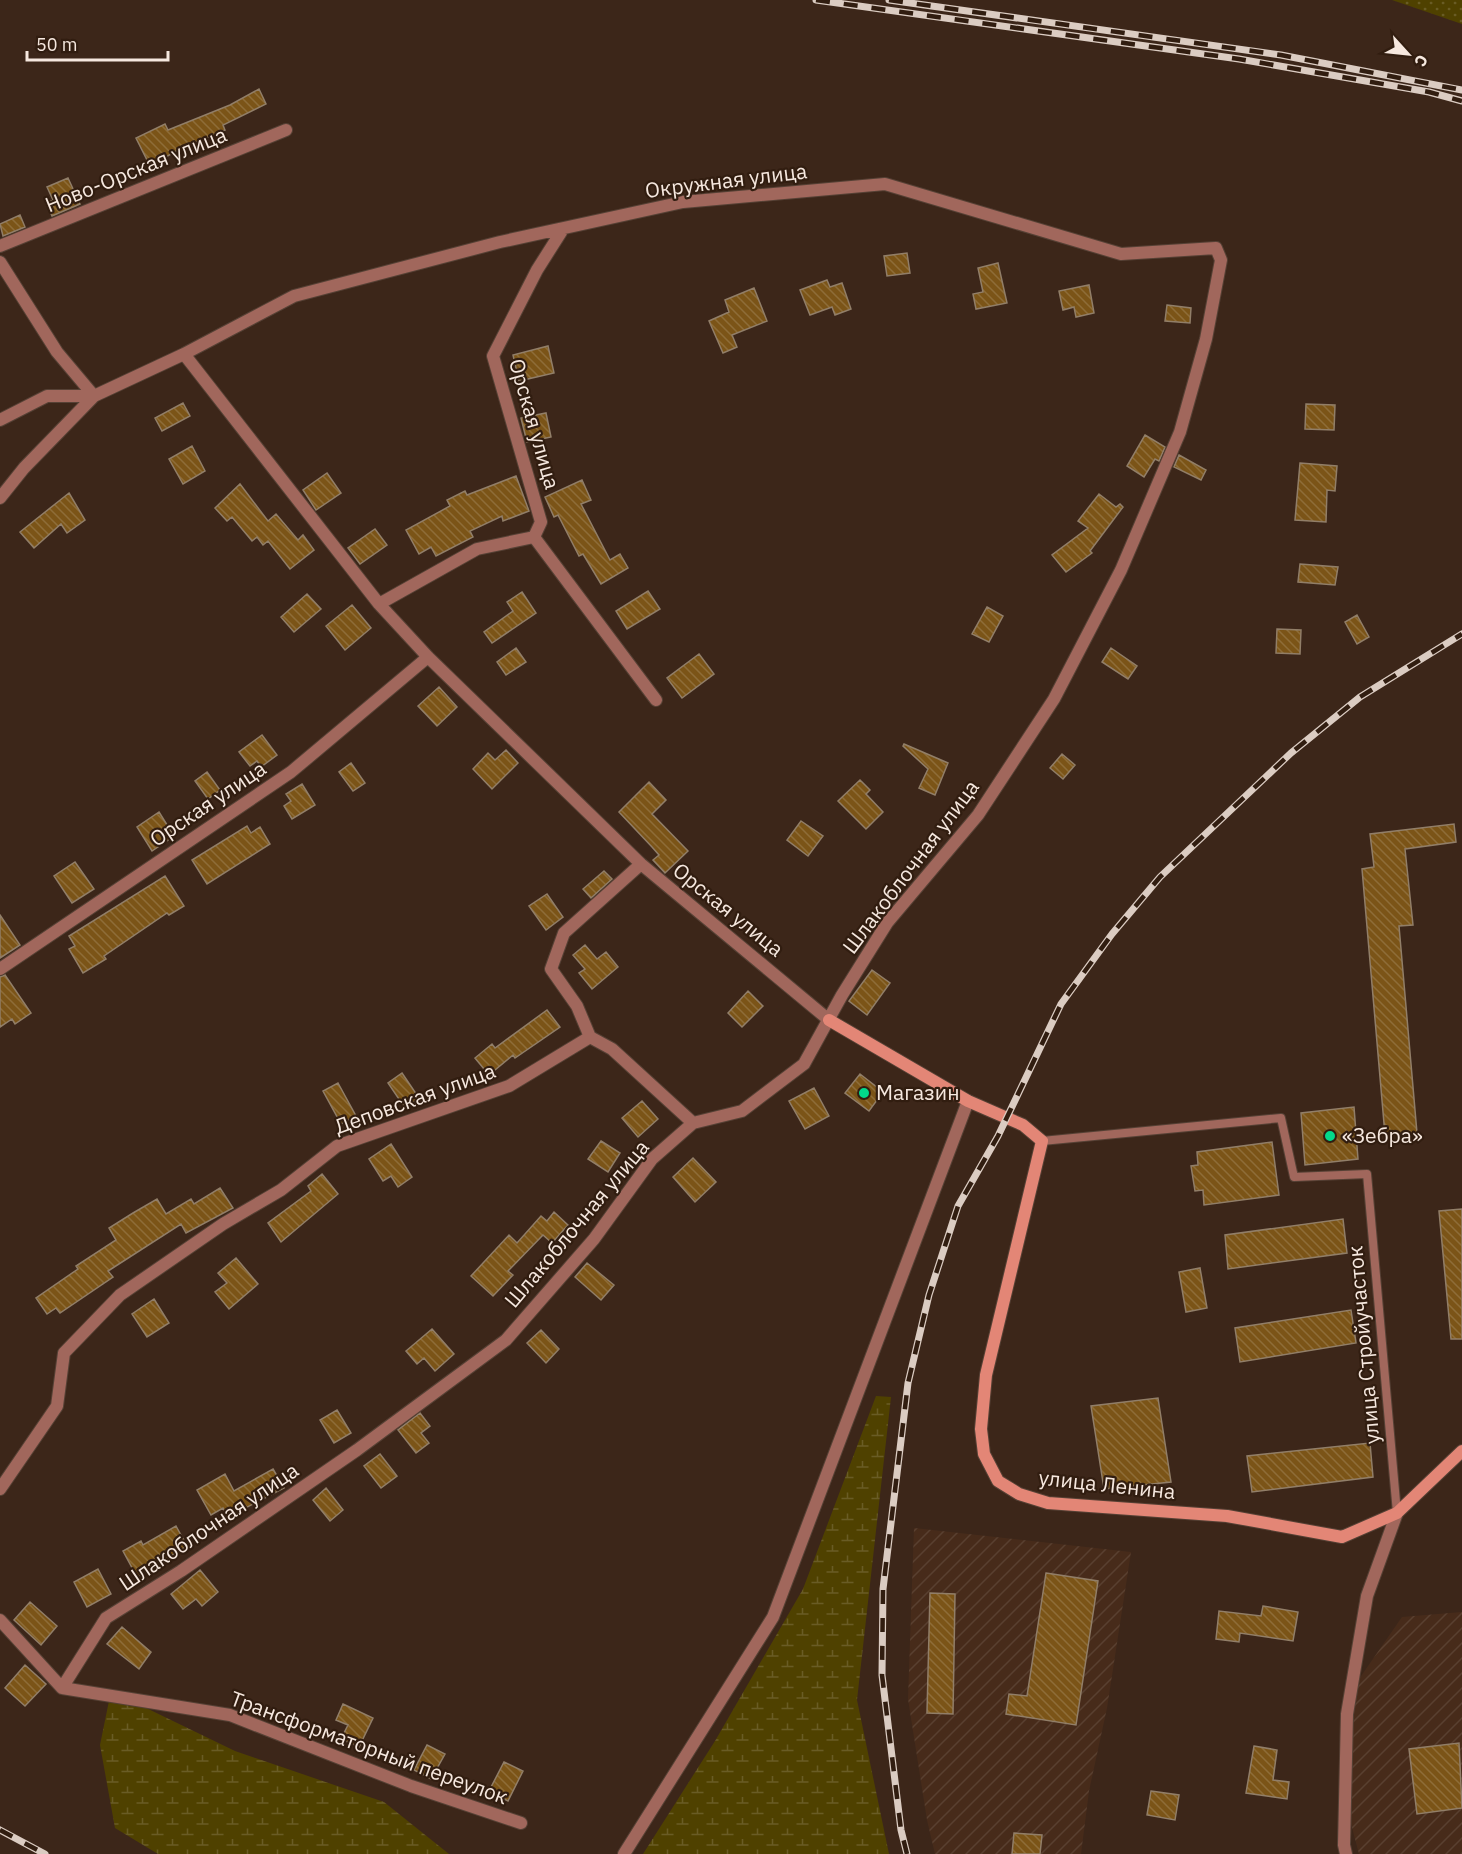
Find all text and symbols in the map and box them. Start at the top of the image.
scale bar [27,24,168,62]
north arrow [1378,24,1438,84]
text: 50 m [36,33,78,56]
text: С [1410,52,1433,70]
street label: Ново-Орская улица [41,120,231,218]
street label: Окружная улица [643,156,809,204]
street label: Орская улица [503,355,567,492]
street label: Орская улица [144,754,271,852]
street label: Шлакоблочная улица [836,774,985,959]
street label: Орская улица [668,856,790,962]
street label: Деповская улица [330,1056,499,1140]
place label: Магазин [876,1078,960,1106]
marker: Магазин [857,1086,871,1100]
place label: «Зебра» [1342,1121,1423,1149]
marker: «Зебра» [1323,1129,1337,1143]
street label: Шлакоблочная улица [498,1134,655,1313]
street label: улица Стройучасток [1340,1245,1386,1445]
street label: Шлакоблочная улица [113,1456,304,1597]
street label: улица Ленина [1037,1463,1177,1505]
street label: Трансформаторный переулок [227,1684,512,1810]

